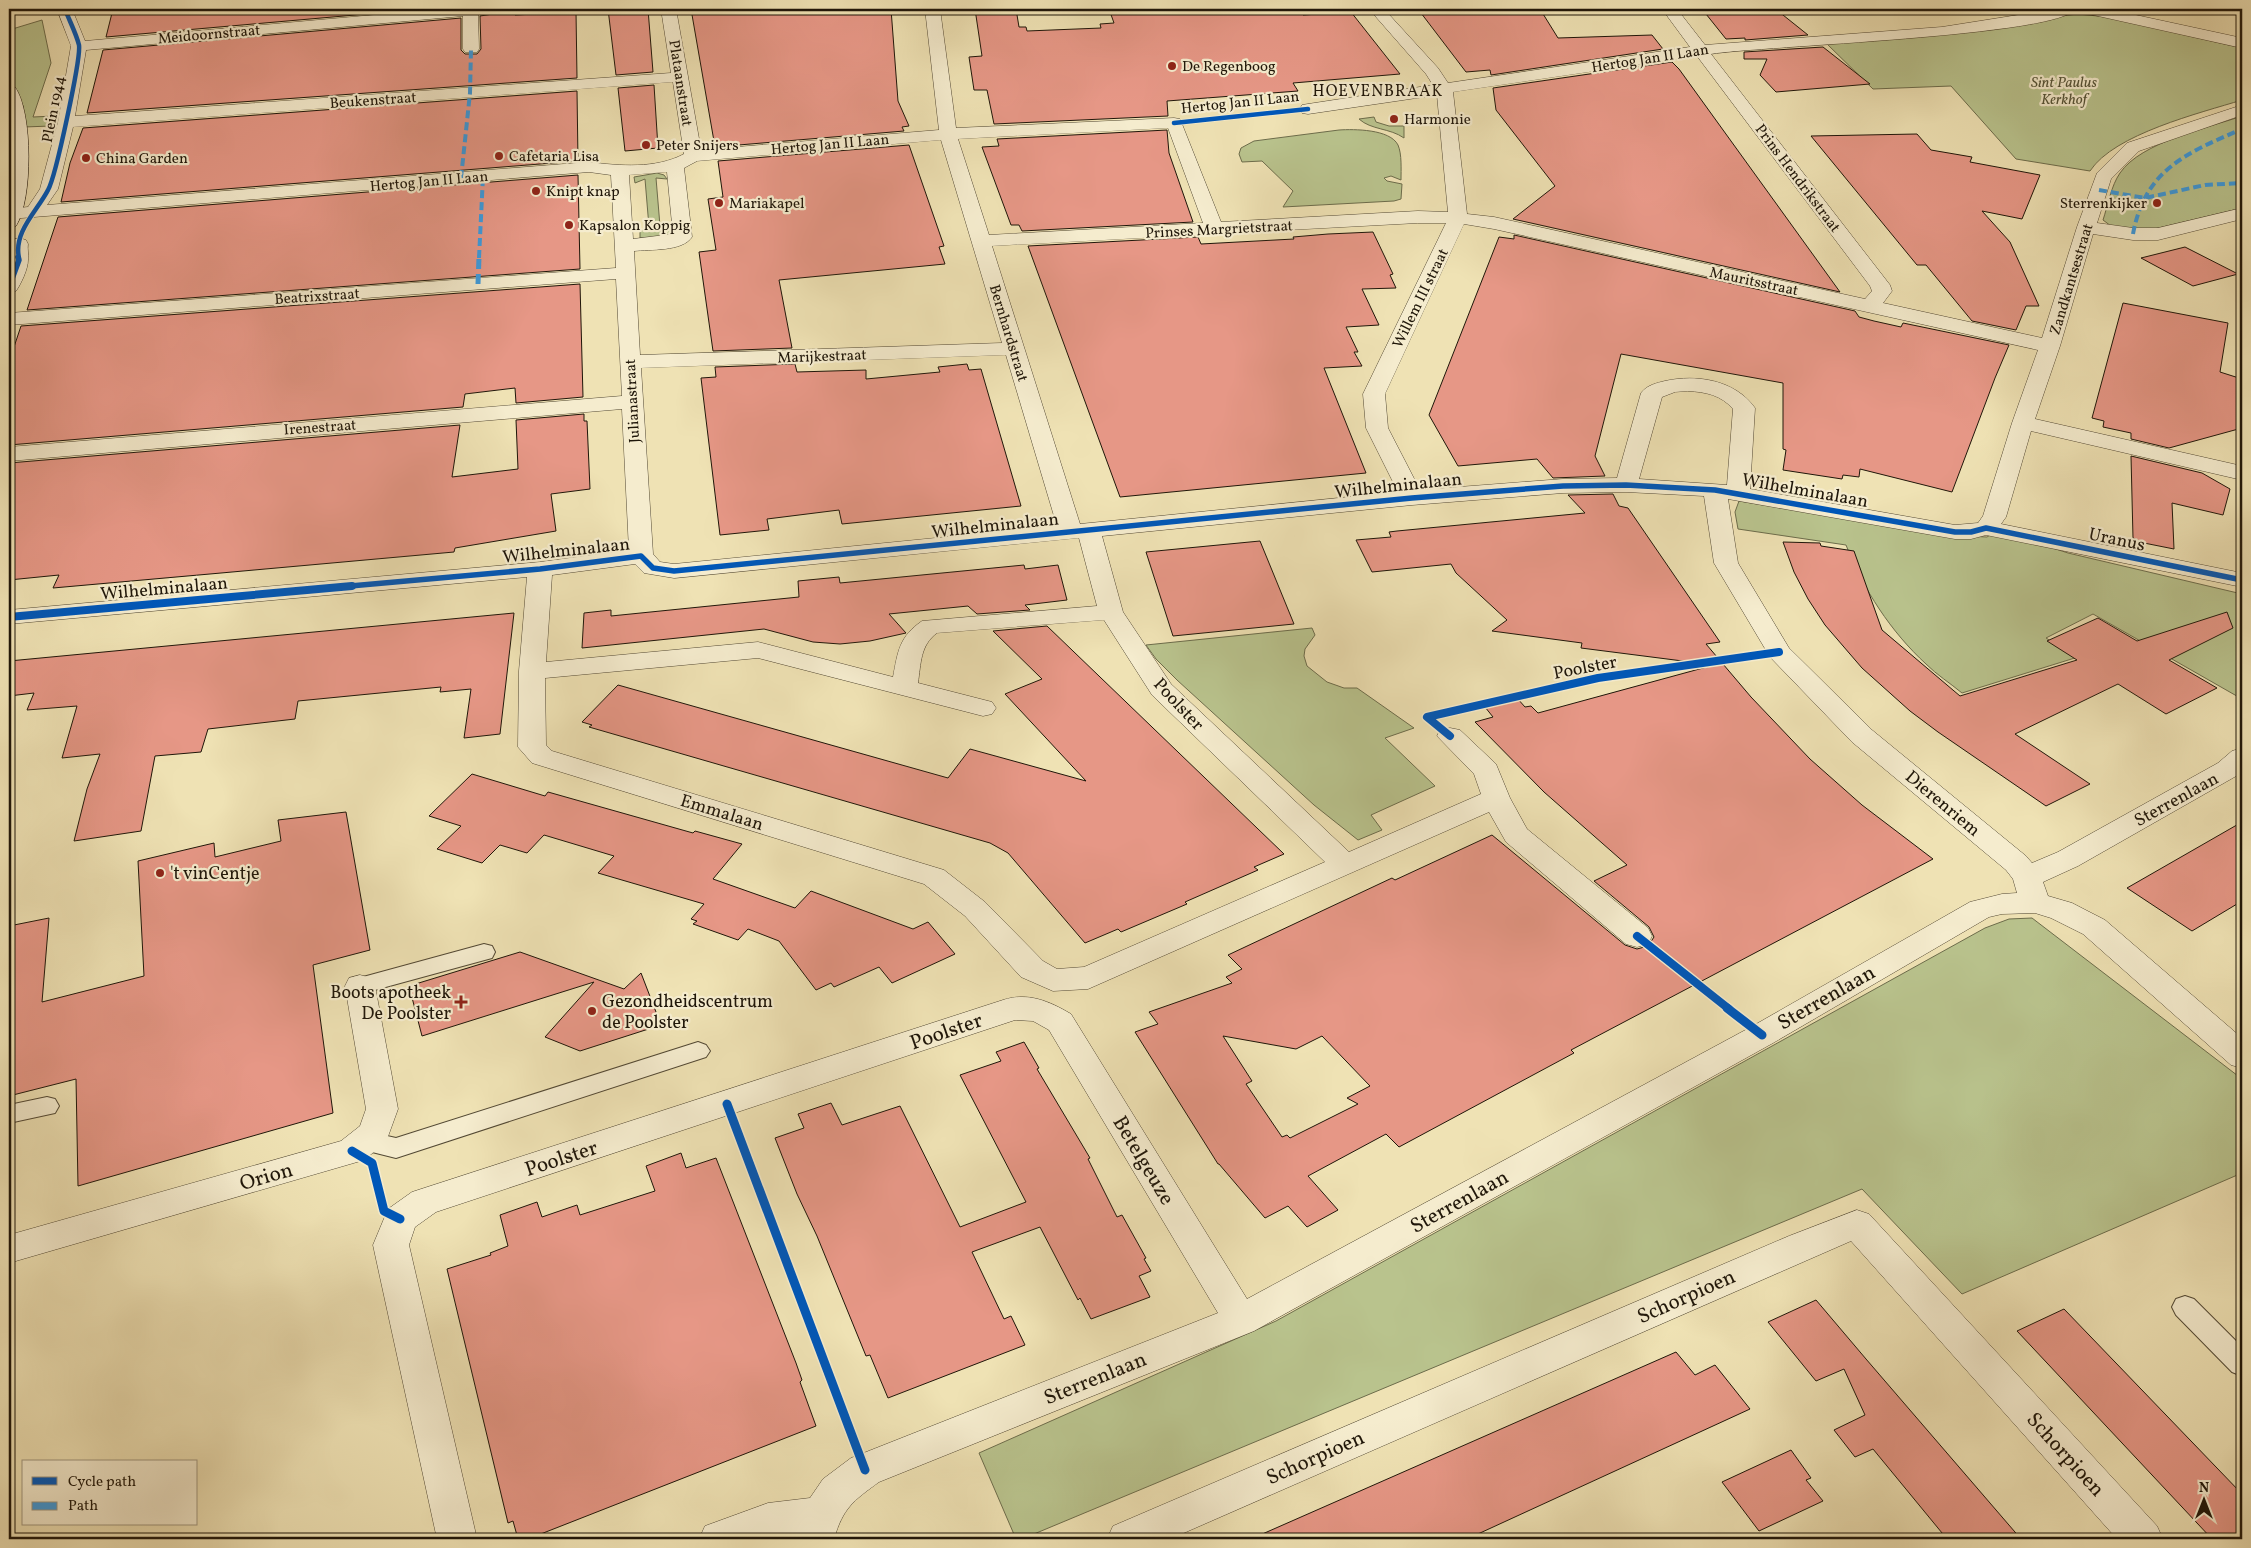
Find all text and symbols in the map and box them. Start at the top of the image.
street label: Meidoornstraat [157,21,261,50]
street label: Plataanstraat [662,38,697,128]
street label: Hertog Jan II Laan [1590,40,1711,79]
place label: De Regenboog [1182,57,1276,78]
marker: De Regenboog [1166,60,1178,72]
park label: Sint Paulus Kerkhof [2031,73,2097,111]
street label: Plein 1944 [38,74,71,145]
district label: HOEVENBRAAK [1313,81,1443,103]
street label: Hertog Jan II Laan [1180,87,1300,120]
street label: Beukenstraat [329,88,417,115]
place label: Harmonie [1404,110,1471,131]
marker: Harmonie [1388,113,1400,125]
street label: Prins Hendrikstraat [1749,120,1844,237]
street label: Hertog Jan II Laan [770,130,890,161]
place label: Peter Snijers [656,136,739,157]
marker: Peter Snijers [640,139,652,151]
place label: Cafetaria Lisa [509,147,599,168]
place label: China Garden [96,149,188,170]
marker: Cafetaria Lisa [493,150,505,162]
marker: China Garden [80,152,92,164]
street label: Hertog Jan II Laan [369,167,489,198]
place label: Knipt knap [546,182,620,203]
marker: Knipt knap [530,185,542,197]
place label: Mariakapel [729,194,805,215]
place label: Sterrenkijker [2060,194,2147,215]
marker: Mariakapel [713,197,725,209]
marker: Sterrenkijker [2151,197,2163,209]
place label: Kapsalon Koppig [579,216,691,237]
street label: Prinses Margrietstraat [1145,216,1293,245]
marker: Kapsalon Koppig [563,219,575,231]
street label: Zandkantsestraat [2045,221,2099,338]
street label: Willem III straat [1388,245,1455,352]
street label: Mauritsstraat [1707,263,1800,302]
street label: Bernhardstraat [983,282,1032,385]
street label: Beatrixstraat [274,284,360,311]
street label: Marijkestraat [777,345,867,370]
street label: Julianastraat [621,358,646,444]
street label: Irenestraat [283,415,357,442]
street label: Wilhelminalaan [1333,467,1463,506]
street label: Wilhelminalaan [1740,468,1870,515]
street label: Wilhelminalaan [930,507,1060,546]
street label: Uranus [2086,522,2147,559]
street label: Wilhelminalaan [501,532,631,571]
street label: Wilhelminalaan [99,571,229,608]
street label: Poolster [1551,650,1620,687]
street label: Poolster [1147,673,1209,737]
street label: Dierenriem [1899,765,1985,843]
street label: Sterrenlaan [2130,767,2224,834]
street label: Emmalaan [677,789,766,838]
place label: 't vinCentje [170,862,260,887]
marker: 't vinCentje [154,867,166,879]
street label: Sterrenlaan [1773,959,1881,1038]
place label: Boots apotheek De Poolster [330,981,451,1027]
place label: Gezondheidscentrum de Poolster [602,990,773,1036]
marker: Boots apotheek De Poolster [455,996,467,1008]
marker: Gezondheidscentrum de Poolster [586,1005,598,1017]
street label: Poolster [906,1006,987,1058]
street label: Betelgeuze [1105,1111,1181,1211]
street label: Poolster [521,1134,602,1185]
street label: Orion [236,1156,296,1199]
street label: Sterrenlaan [1405,1163,1514,1241]
street label: Schorpioen [1633,1263,1740,1332]
street label: Sterrenlaan [1040,1346,1151,1413]
street label: Schorpioen [2019,1406,2111,1504]
street label: Schorpioen [1262,1424,1369,1493]
legend [22,1460,198,1526]
text: Cycle path [68,1472,136,1493]
north arrow [2178,1476,2228,1526]
text: N [2199,1479,2209,1498]
text: Path [68,1496,98,1517]

